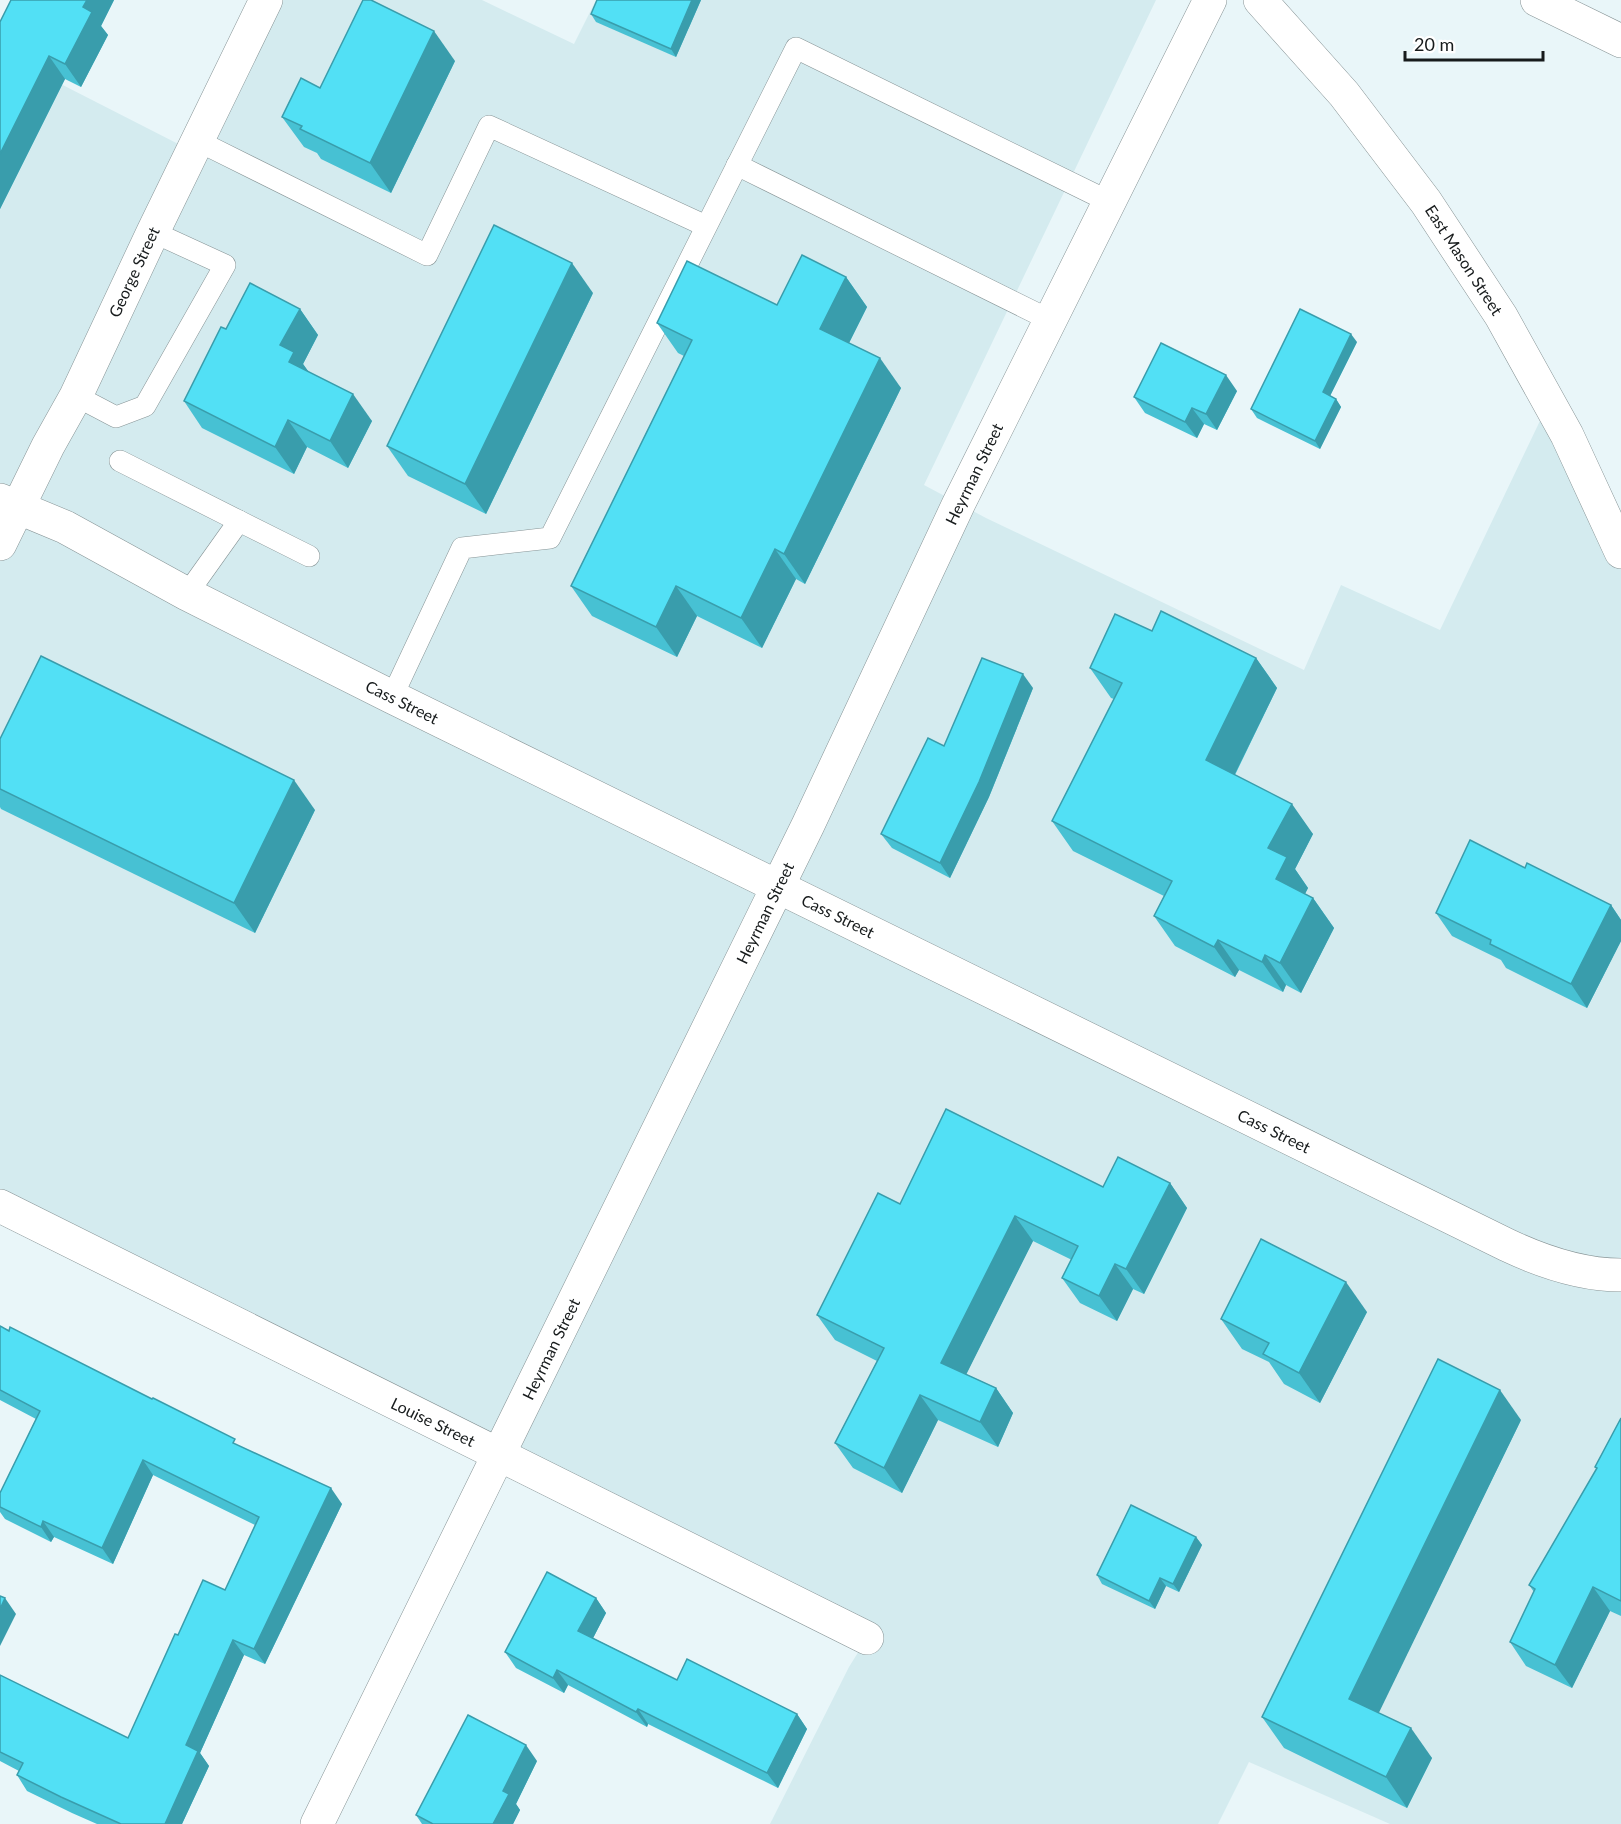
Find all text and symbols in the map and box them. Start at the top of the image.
scale bar [1405,24,1543,62]
text: 20 m [1414,33,1454,55]
street label: East Mason Street [1422,201,1507,319]
street label: George Street [104,223,163,320]
street label: Heyrman Street [941,420,1006,528]
street label: Cass Street [363,676,442,727]
street label: Heyrman Street [732,859,797,967]
street label: Cass Street [799,890,878,941]
street label: Cass Street [1235,1105,1314,1156]
street label: Heyrman Street [518,1295,583,1403]
street label: Louise Street [388,1393,479,1450]

